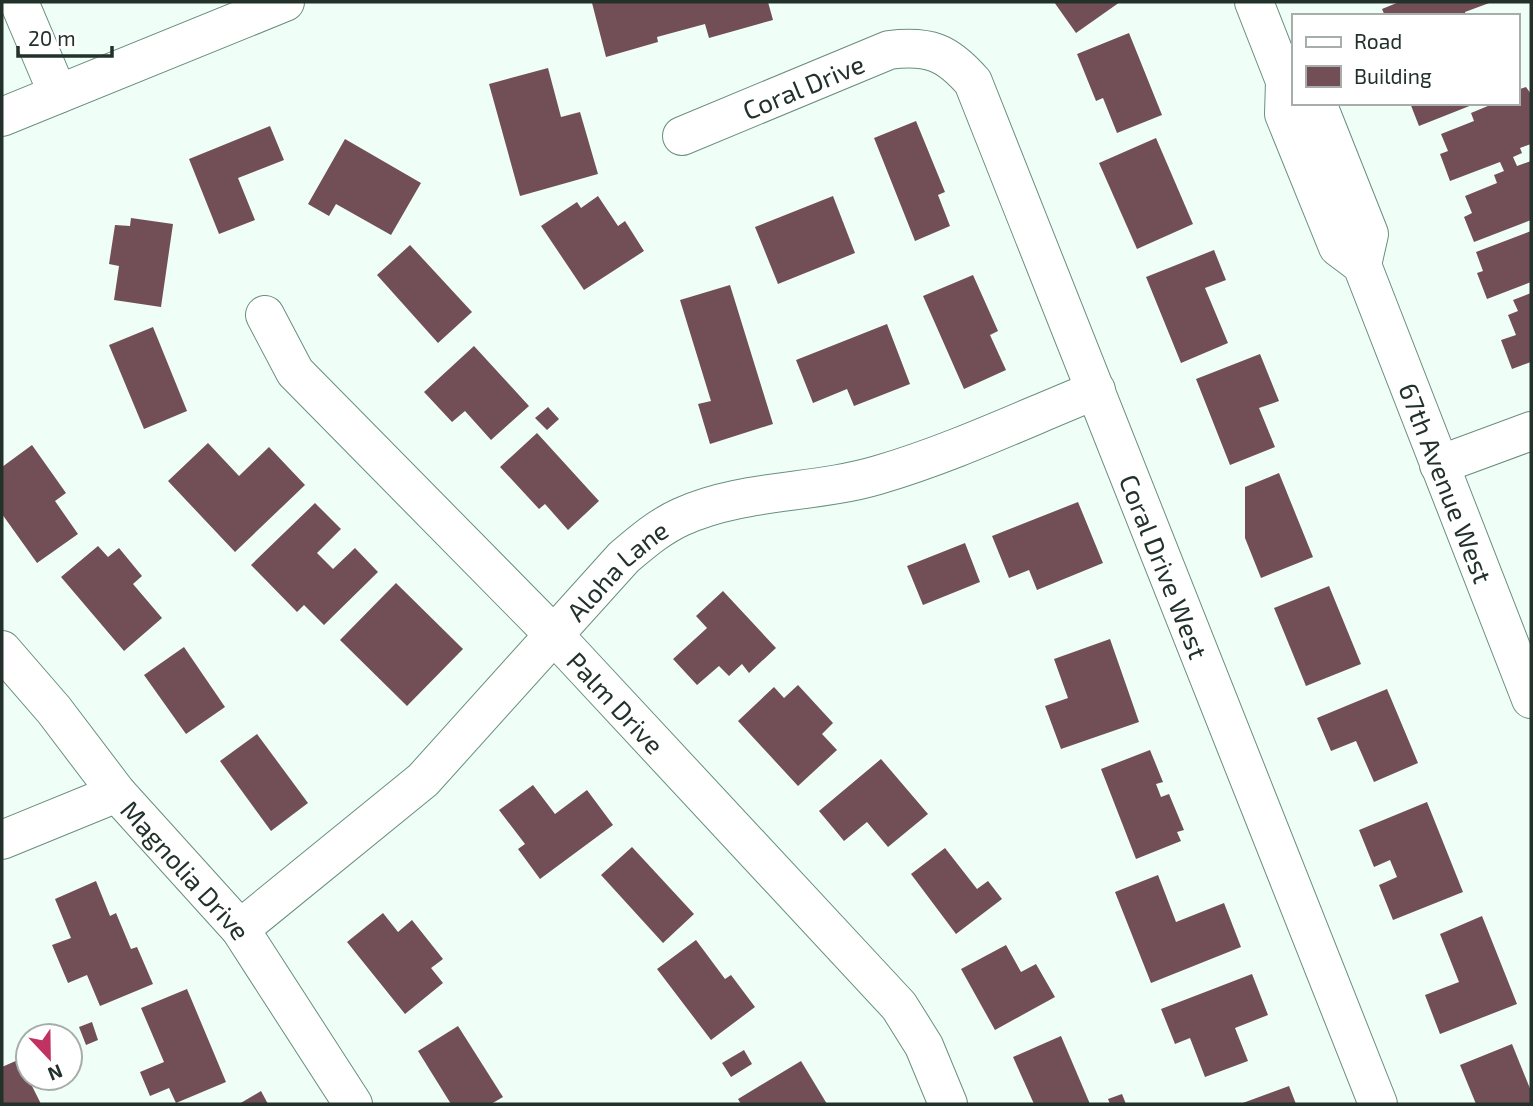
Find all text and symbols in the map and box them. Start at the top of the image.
scale bar [18,14,112,58]
legend [1292,14,1519,105]
text: 20 m [28,25,76,50]
text: Road [1354,28,1402,53]
street label: Coral Drive [737,47,868,125]
text: Building [1354,63,1432,88]
street label: 67th Avenue West [1394,378,1500,587]
street label: Coral Drive West [1114,469,1215,663]
street label: Aloha Lane [559,513,673,626]
street label: Palm Drive [561,645,671,759]
street label: Magnolia Drive [115,793,258,945]
north arrow [14,1022,84,1092]
text: N [45,1060,66,1086]

